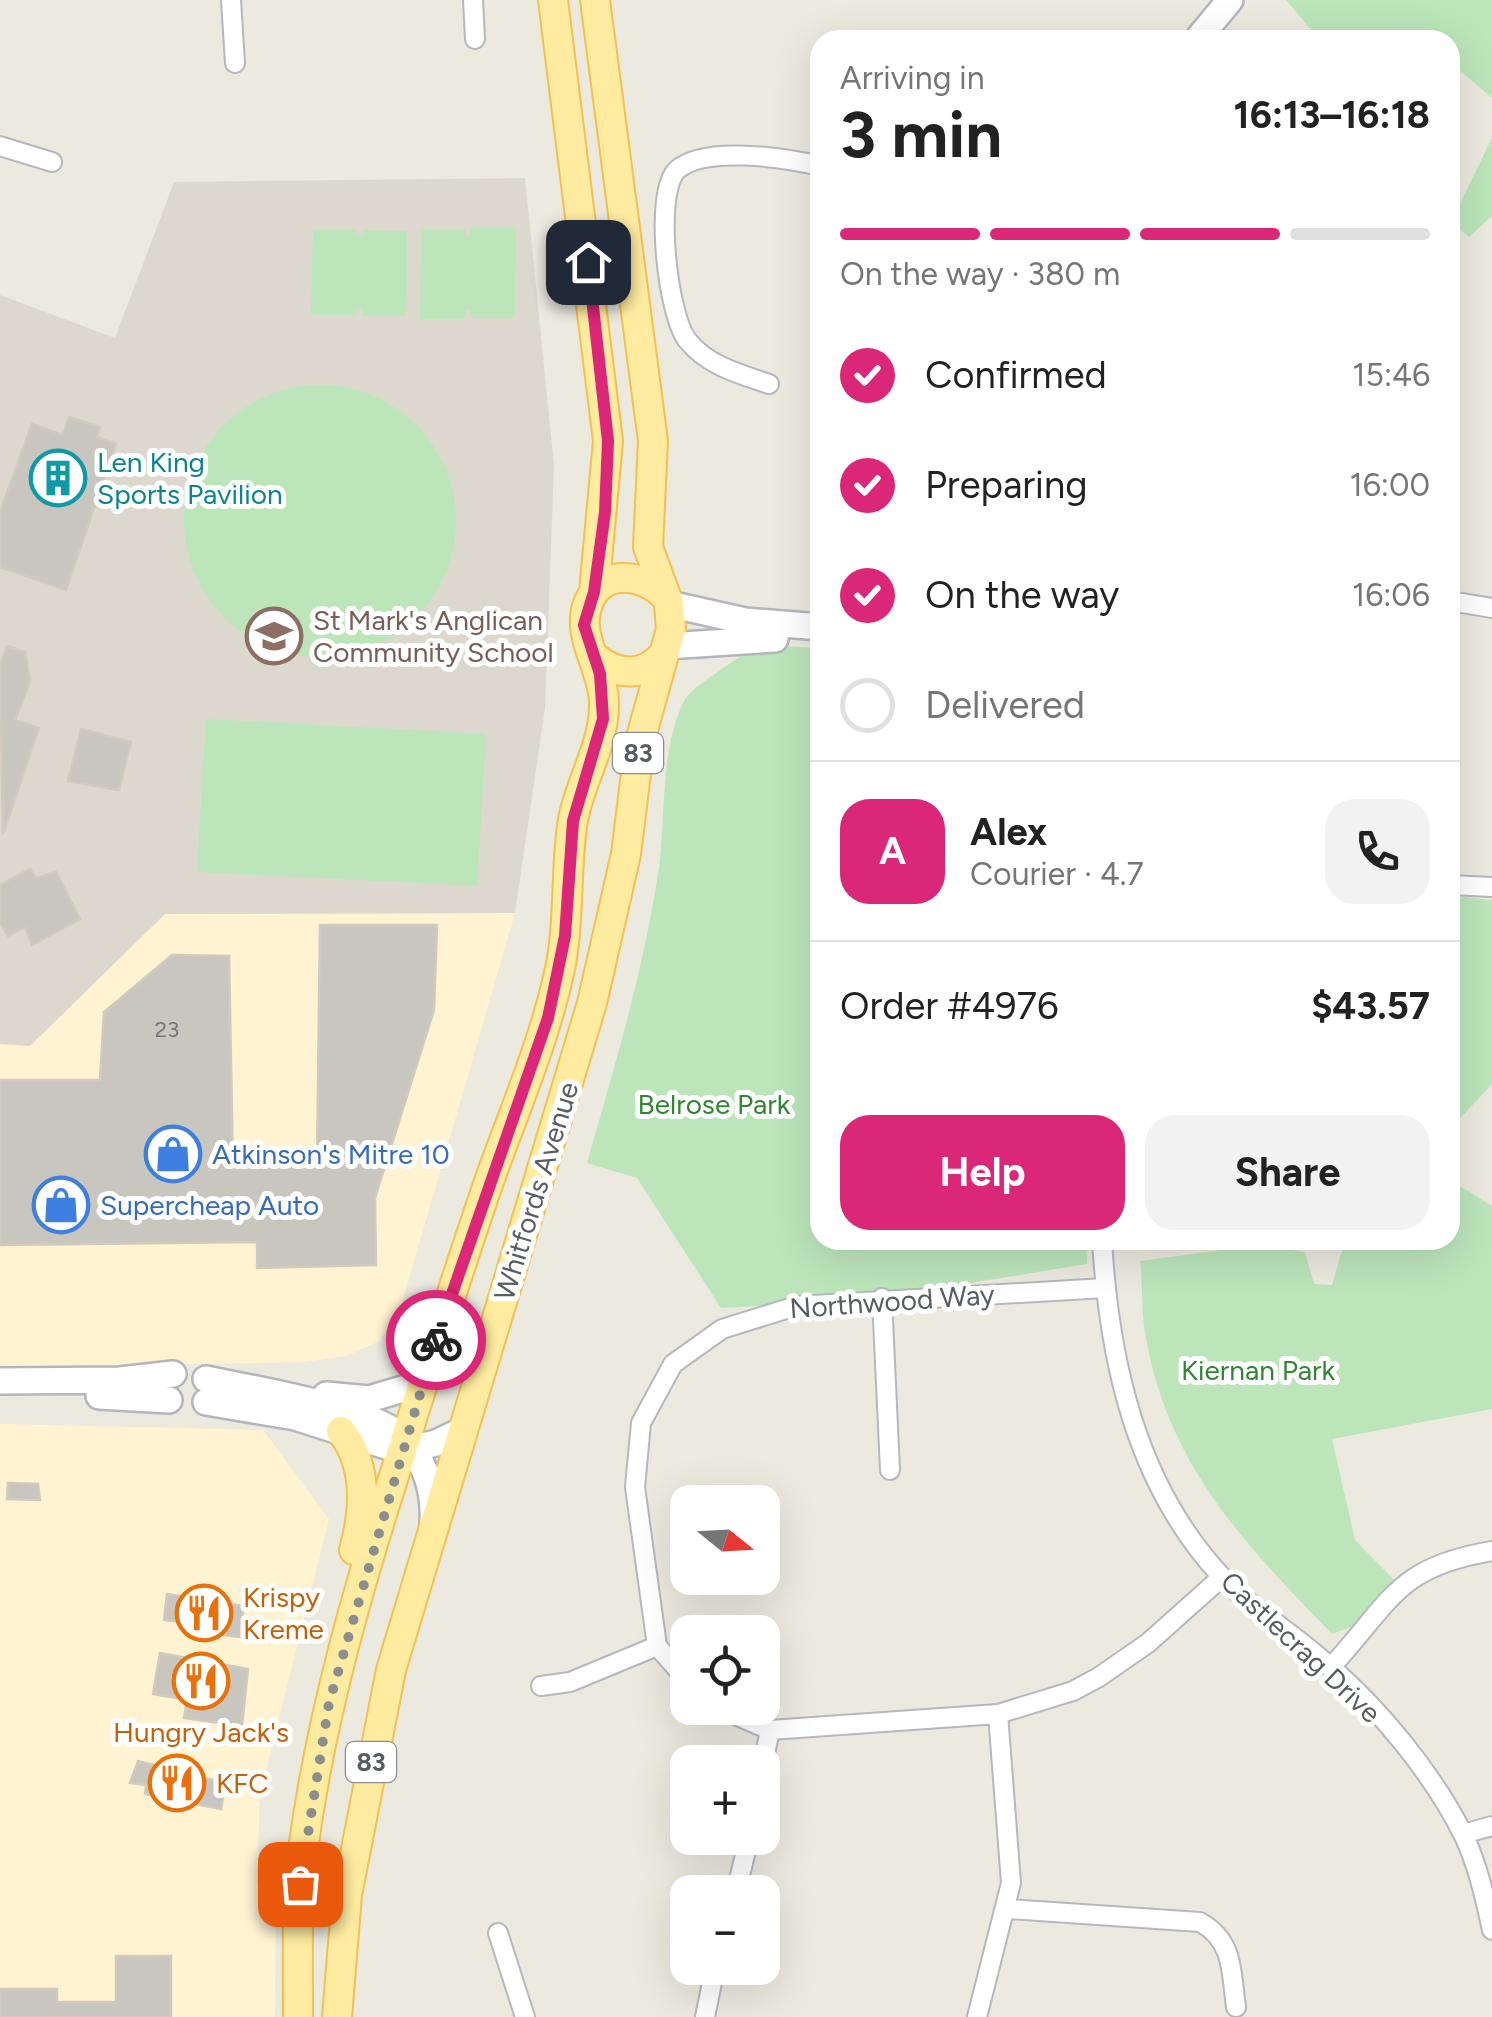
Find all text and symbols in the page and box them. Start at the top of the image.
text: Arriving in [840,59,985,97]
text: 16:13–16:18 [1234,92,1430,138]
text: 3 min [840,95,1002,173]
pin [546,220,631,305]
icon: home [561,235,616,290]
text: On the way · 380 m [840,255,1120,293]
icon: check [840,348,895,403]
text: Confirmed [925,352,1107,398]
text: 15:46 [1352,356,1430,394]
place label: Len King Sports Pavilion [97,445,283,511]
building icon: Len King Sports Pavilion [28,448,88,508]
icon: check [840,458,895,513]
text: Preparing [925,462,1087,508]
text: 16:00 [1350,466,1430,504]
icon: check [840,568,895,623]
text: On the way [925,572,1119,618]
text: 16:06 [1352,576,1430,614]
place label: St Mark's Anglican Community School [313,603,554,669]
school or university icon: St Mark's Anglican Community School [244,606,304,666]
text: Delivered [925,682,1085,728]
road number: 83 [613,733,663,773]
button: phone [1325,799,1430,904]
text: Alex [970,809,1047,855]
text: A [879,828,906,874]
text: Courier · 4.7 [970,855,1144,893]
text: Order #4976 [840,983,1059,1029]
text: $43.57 [1311,983,1430,1029]
house number: 23 [155,1016,179,1043]
street label: Whitfords Avenue [487,1078,585,1304]
park label: Belrose Park [638,1087,791,1121]
button: Help [840,1115,1125,1230]
button: Share [1145,1115,1430,1230]
shop icon: Atkinson's Mitre 10 [143,1124,203,1184]
place label: Atkinson's Mitre 10 [212,1137,450,1171]
shop icon: Supercheap Auto [31,1175,91,1235]
place label: Supercheap Auto [100,1188,319,1222]
street label: Northwood Way [788,1277,996,1325]
courier [386,1290,486,1390]
icon: bike [409,1313,464,1368]
park label: Kiernan Park [1181,1353,1335,1387]
north arrow [670,1485,780,1595]
map controls [670,1485,780,1985]
street label: Castlecrag Drive [1214,1564,1388,1730]
place label: Krispy Kreme [243,1580,324,1646]
restaurant icon: Krispy Kreme [174,1583,234,1643]
button: locate [670,1615,780,1725]
restaurant icon: Hungry Jack's [171,1651,231,1711]
place label: Hungry Jack's [113,1715,289,1749]
road number: 83 [346,1742,396,1782]
button: + [670,1745,780,1855]
restaurant icon: KFC [147,1753,207,1813]
place label: KFC [216,1766,268,1800]
pin [258,1842,343,1927]
icon: bag [273,1857,328,1912]
button: − [670,1875,780,1985]

